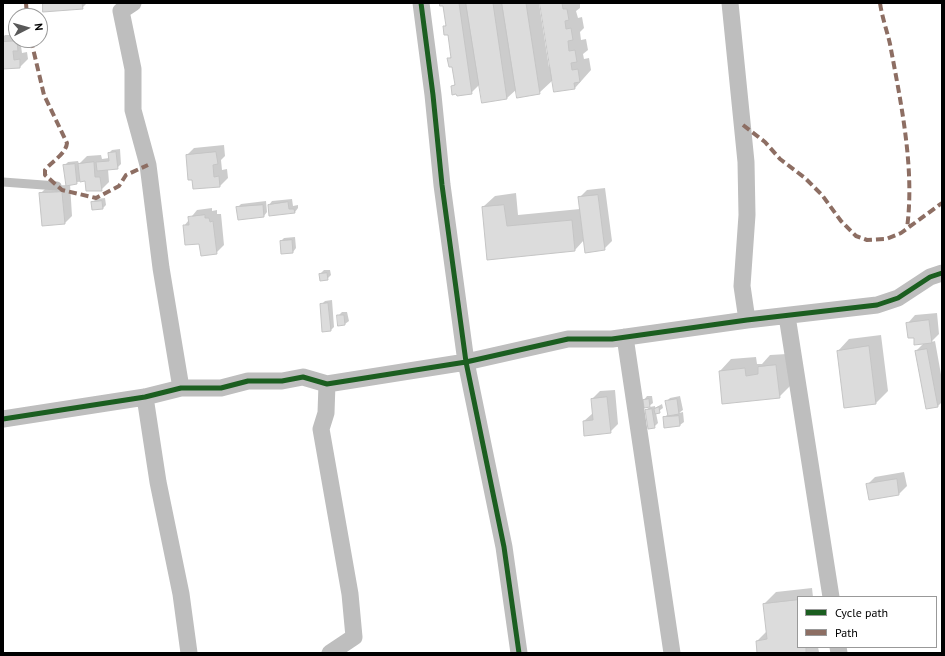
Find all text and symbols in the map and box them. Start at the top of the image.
north arrow [8,8,48,48]
text: N [32,23,46,31]
legend [797,596,937,648]
text: Cycle path [835,605,888,620]
text: Path [835,625,858,640]

